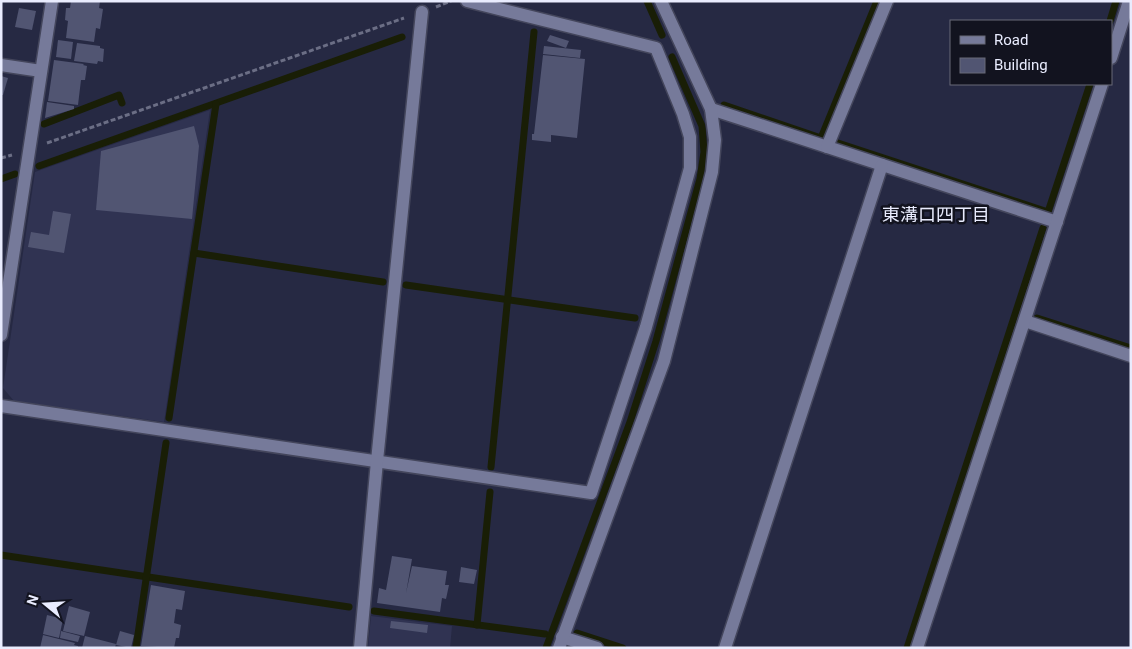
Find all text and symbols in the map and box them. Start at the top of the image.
legend [950,20,1112,85]
text: Road [994,31,1028,49]
text: Building [994,56,1048,74]
district label: 東溝口四丁目 [882,204,990,225]
north arrow [20,579,70,629]
text: N [23,593,42,607]

